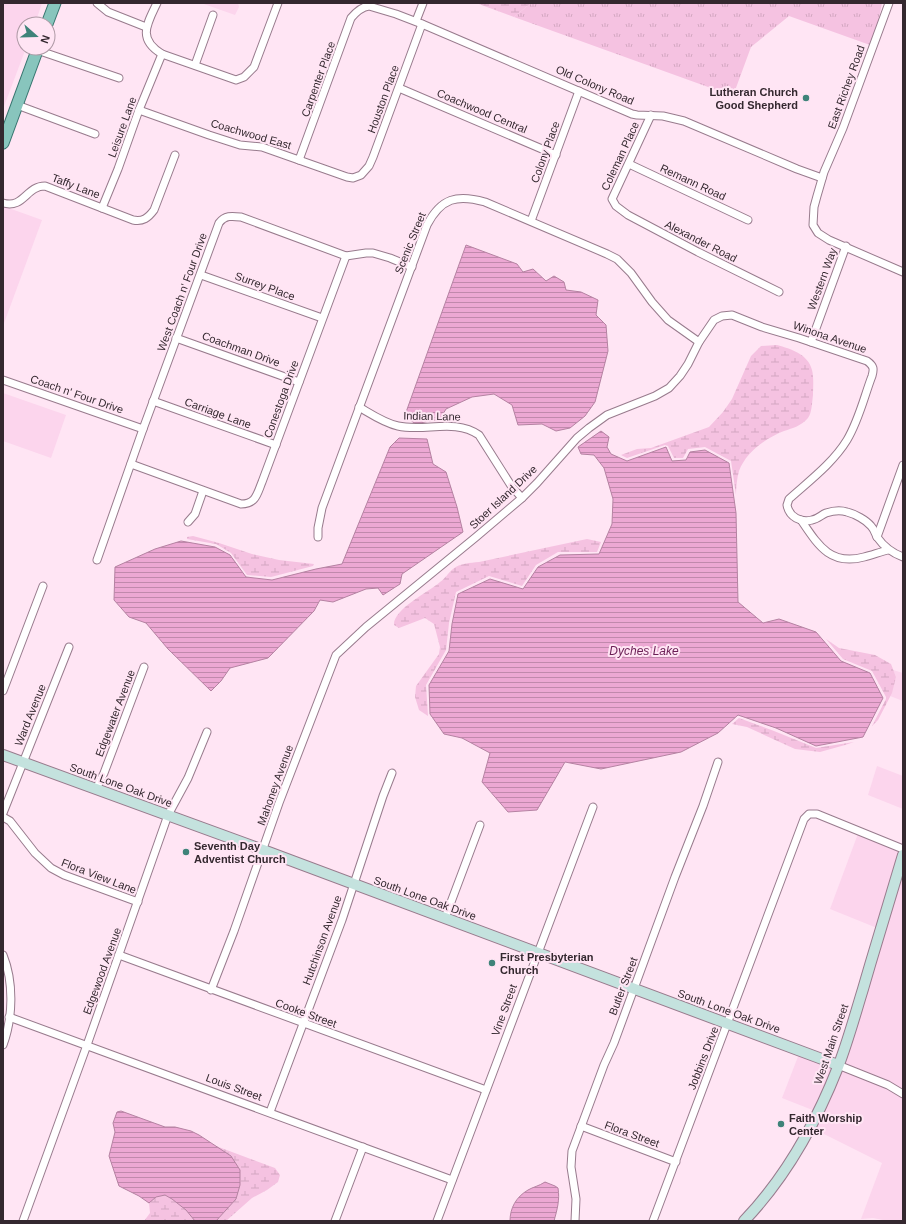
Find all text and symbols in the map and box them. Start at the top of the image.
north arrow [16,16,56,56]
text: N [38,34,52,45]
street label: Carpenter Place [299,40,337,118]
street label: East Richey Road [825,44,867,130]
street label: Houston Place [365,63,401,135]
street label: Old Colony Road [554,63,636,107]
place label: Lutheran Church Good Shepherd [709,86,798,111]
street label: Coachwood Central [435,87,529,135]
marker: Lutheran Church Good Shepherd [801,93,811,103]
street label: Leisure Lane [105,95,139,159]
street label: Coachwood East [209,117,293,151]
street label: Colony Place [528,119,562,185]
street label: Coleman Place [599,120,641,192]
street label: Remann Road [658,162,728,202]
street label: Taffy Lane [50,171,102,201]
street label: Scenic Street [392,210,428,276]
street label: Alexander Road [663,218,739,264]
street label: West Coach n' Four Drive [155,231,209,353]
street label: Western Way [805,246,839,312]
street label: Surrey Place [233,270,297,302]
street label: Winona Avenue [792,319,868,355]
street label: Coachman Drive [200,329,282,369]
street label: Conestoga Drive [261,358,301,440]
street label: Coach n' Four Drive [29,372,125,416]
street label: Carriage Lane [183,395,253,431]
street label: Indian Lane [403,409,461,423]
street label: Stoer Island Drive [467,463,539,531]
water label: Dyches Lake [609,644,679,658]
street label: Edgewater Avenue [93,668,137,758]
street label: Ward Avenue [12,682,48,748]
street label: Mahoney Avenue [255,743,295,827]
street label: South Lone Oak Drive [68,761,174,809]
place label: Seventh Day Adventist Church [194,840,286,865]
marker: Seventh Day Adventist Church [181,847,191,857]
street label: Flora View Lane [60,856,138,896]
street label: South Lone Oak Drive [372,874,478,922]
street label: Hutchinson Avenue [300,894,344,986]
street label: Edgewood Avenue [81,926,123,1016]
place label: First Presbyterian Church [500,951,594,976]
street label: Butler Street [606,955,640,1017]
marker: First Presbyterian Church [487,958,497,968]
street label: Vine Street [489,982,519,1038]
street label: South Lone Oak Drive [676,987,782,1035]
street label: Cooke Street [274,996,338,1030]
street label: West Main Street [812,1002,850,1086]
street label: Jobbins Drive [685,1025,721,1091]
street label: Louis Street [204,1071,264,1103]
place label: Faith Worship Center [789,1112,862,1137]
street label: Flora Street [603,1119,661,1149]
marker: Faith Worship Center [776,1119,786,1129]

